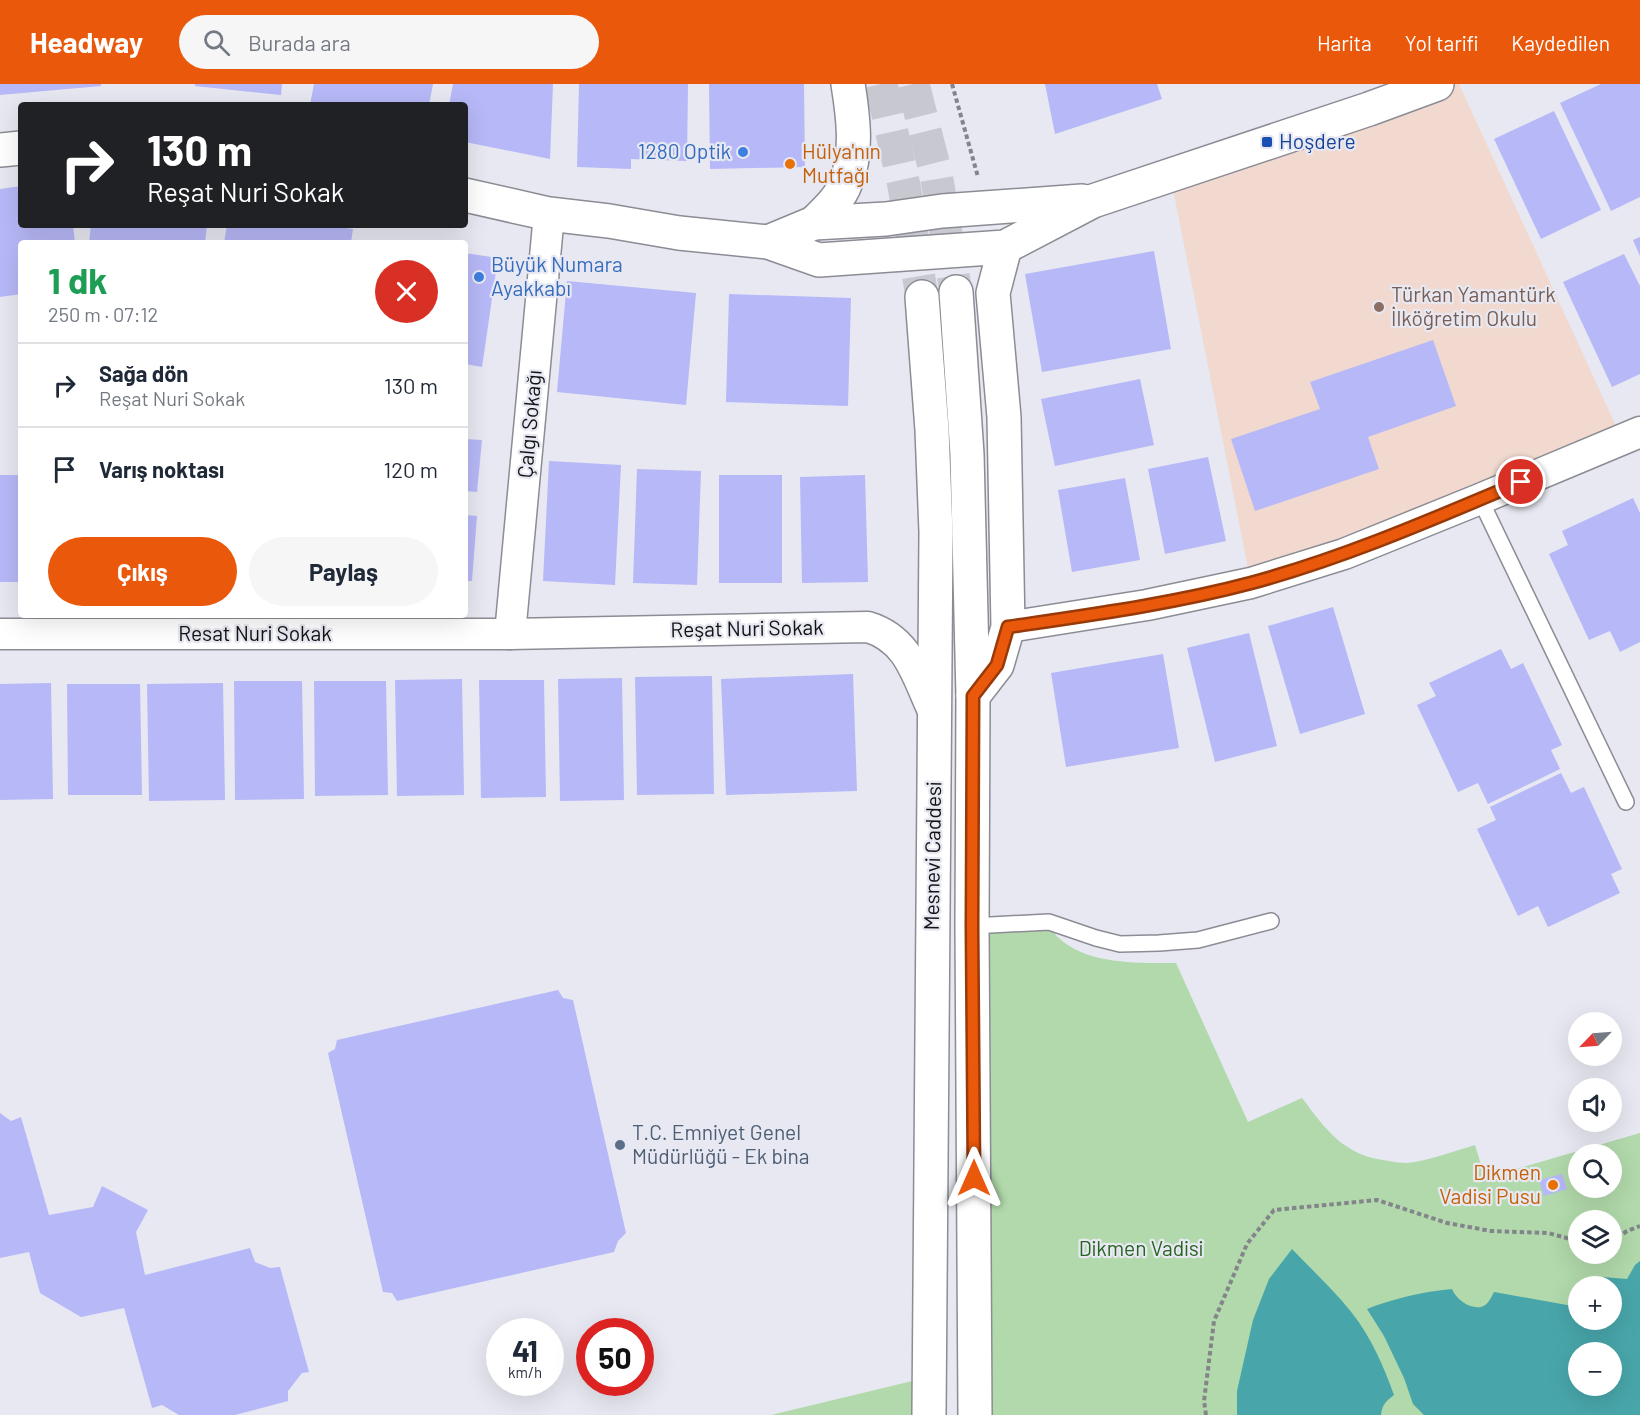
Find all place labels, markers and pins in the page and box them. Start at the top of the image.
place label: Hoşdere [1279,128,1356,153]
marker: Hoşdere [1260,135,1274,149]
place label: 1280 Optik [638,138,731,163]
place label: Hülya'nın Mutfağı [802,138,881,187]
marker: 1280 Optik [736,145,750,159]
marker: Hülya'nın Mutfağı [783,157,797,171]
place label: Büyük Numara Ayakkabı [491,251,623,300]
marker: Büyük Numara Ayakkabı [472,270,486,284]
place label: Türkan Yamantürk İlköğretim Okulu [1391,281,1556,330]
marker: Türkan Yamantürk İlköğretim Okulu [1372,300,1386,314]
pin [1495,456,1546,507]
place label: T.C. Emniyet Genel Müdürlüğü - Ek bina [632,1119,810,1168]
marker: T.C. Emniyet Genel Müdürlüğü - Ek bina [613,1138,627,1152]
place label: Dikmen Vadisi Pusu [1439,1159,1541,1208]
marker: Dikmen Vadisi Pusu [1546,1178,1560,1192]

